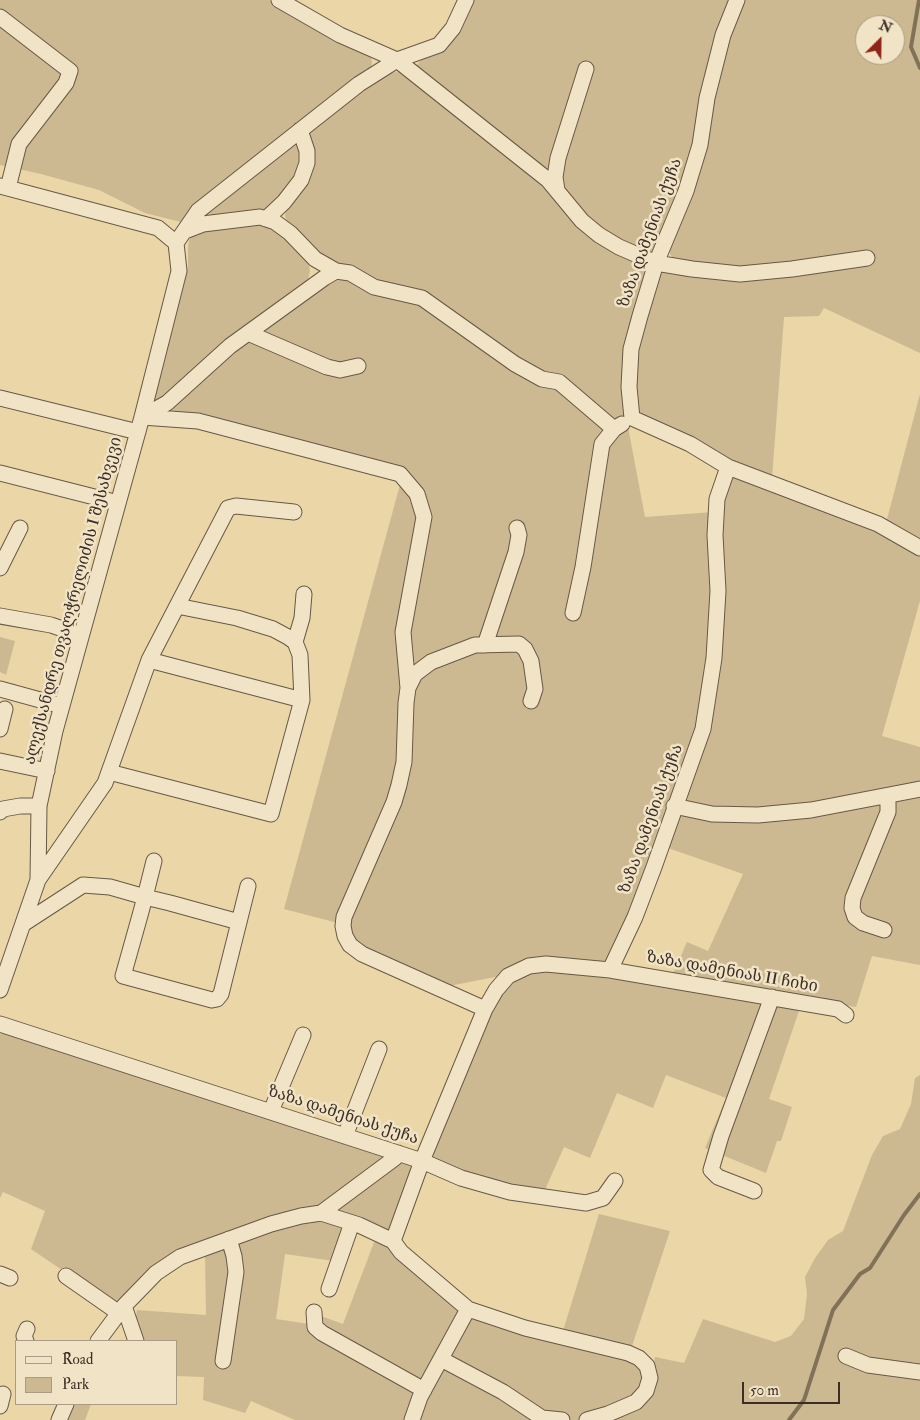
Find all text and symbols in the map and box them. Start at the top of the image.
north arrow [855,15,905,65]
text: N [877,16,895,37]
street label: ზაზა დამენიას ქუჩა [615,156,687,310]
street label: ალექსანდრე თვალჭრელიძის I შესახვევი [21,435,127,767]
street label: ზაზა დამენიას ქუჩა [616,742,688,896]
street label: ზაზა დამენიას II ჩიხი [645,948,819,998]
street label: ზაზა დამენიას ქუჩა [265,1083,421,1149]
legend [15,1340,178,1405]
text: Road [62,1350,93,1369]
scale bar [745,1372,842,1404]
text: Park [62,1375,89,1394]
text: 50 m [750,1381,779,1400]

